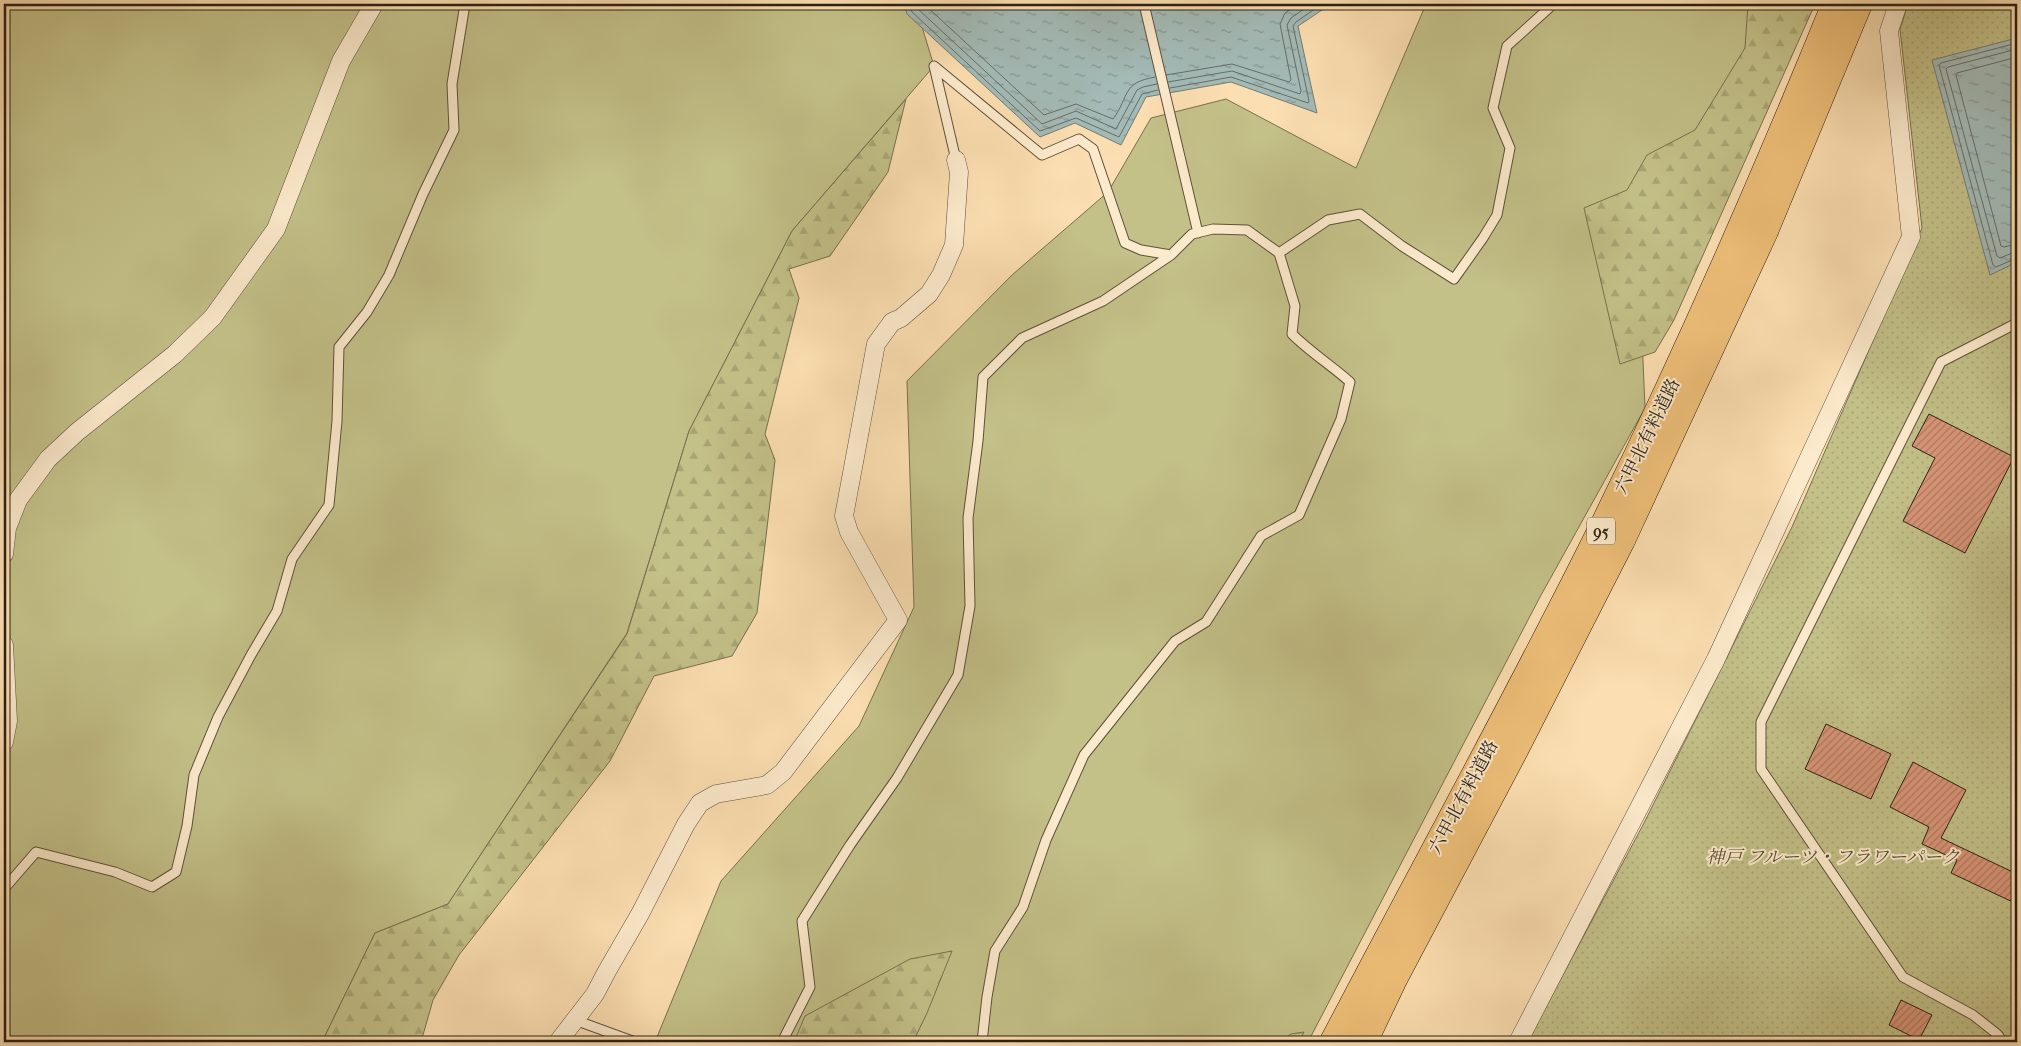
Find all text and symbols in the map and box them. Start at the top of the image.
street label: 六甲北有料道路 [1610,375,1685,497]
road number: 95 [1587,518,1615,544]
street label: 六甲北有料道路 [1425,737,1502,858]
park label: 神戸 フルーツ・フラワーパーク [1706,847,1960,868]

